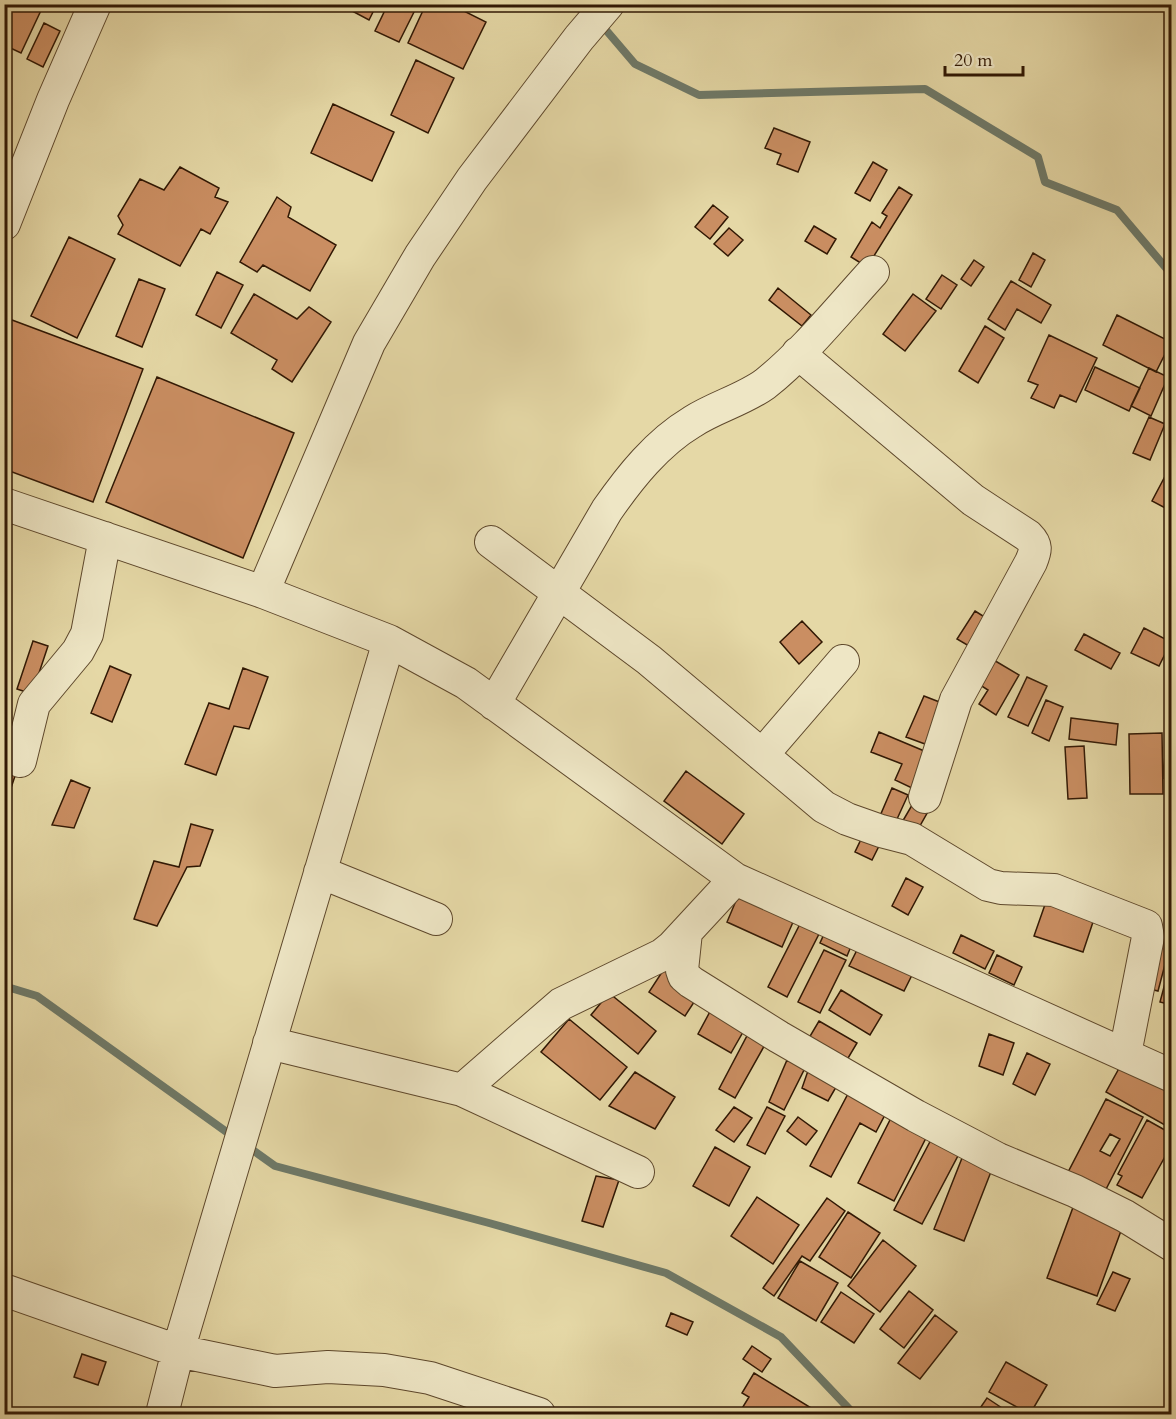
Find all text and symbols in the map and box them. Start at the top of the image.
scale bar [945,39,1023,77]
text: 20 m [954,48,993,73]

